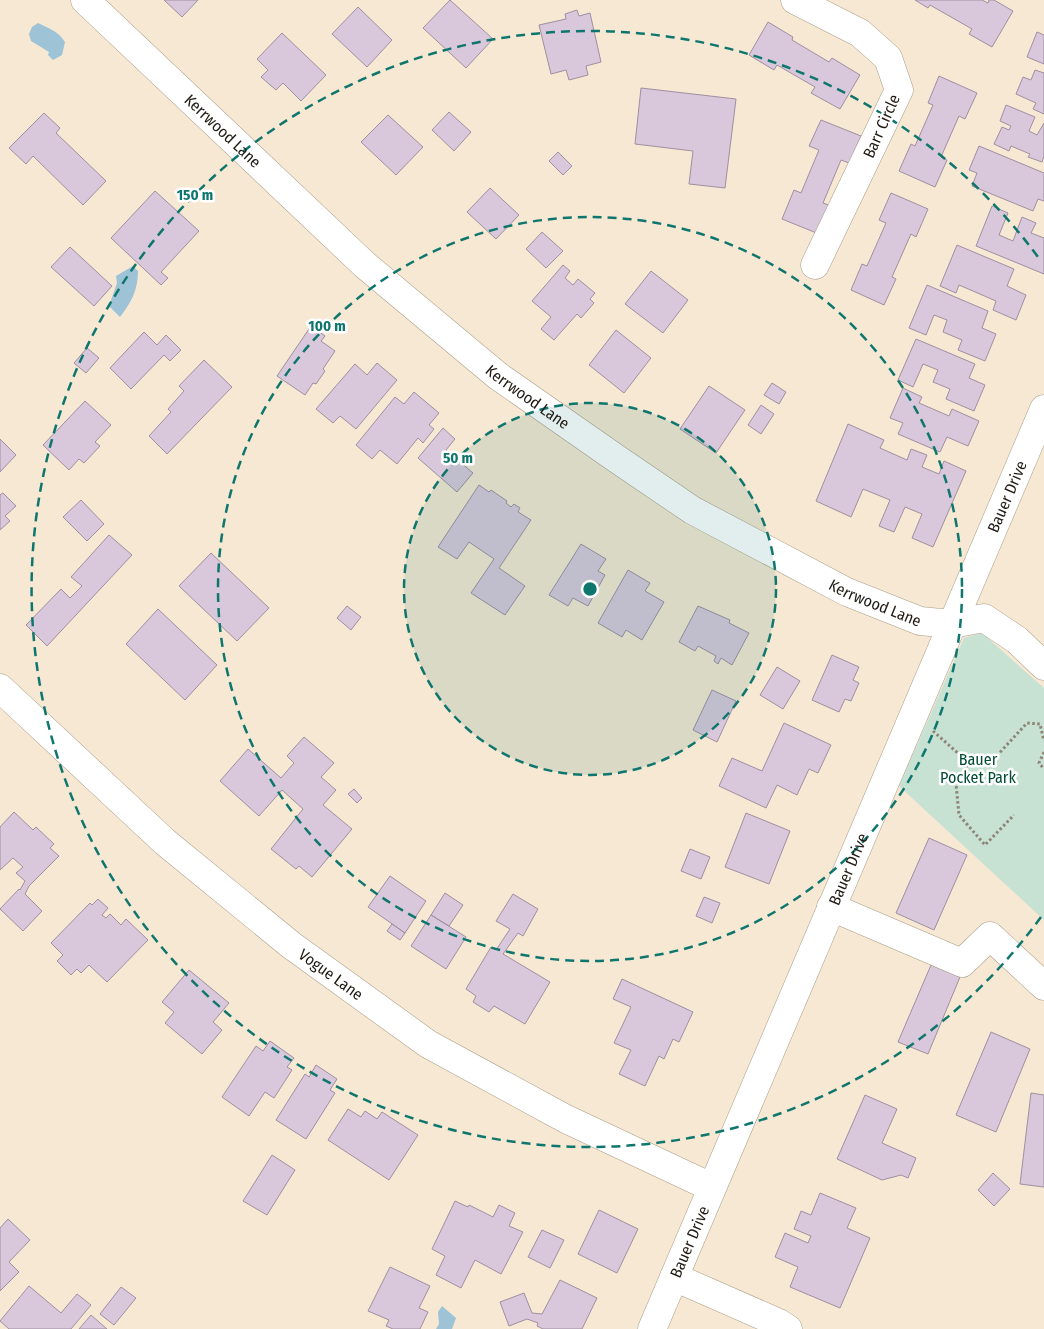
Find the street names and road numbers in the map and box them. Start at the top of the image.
street label: Kerrwood Lane [180,90,265,172]
street label: Barr Circle [859,91,904,161]
street label: Kerrwood Lane [482,361,573,433]
street label: Bauer Drive [984,458,1031,535]
street label: Kerrwood Lane [826,575,924,631]
street label: Bauer Drive [825,830,872,908]
street label: Vogue Lane [295,945,367,1004]
street label: Bauer Drive [666,1203,713,1281]

